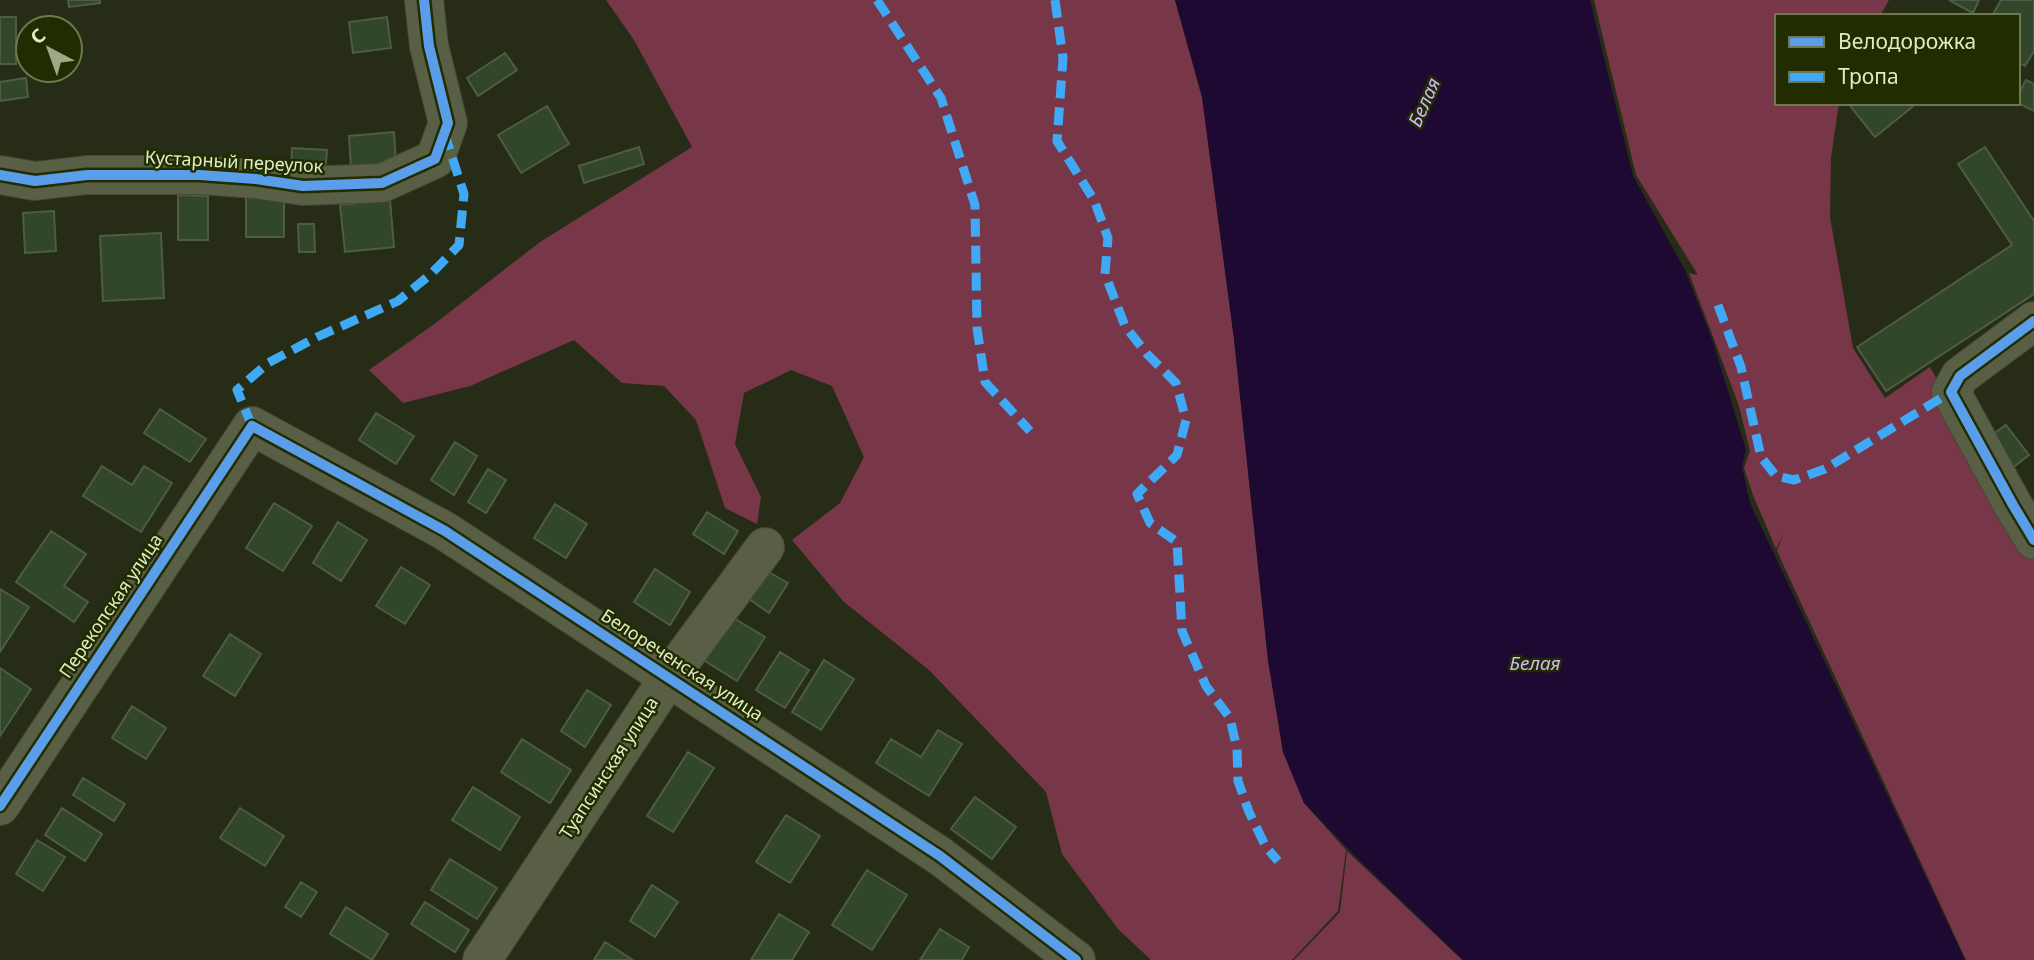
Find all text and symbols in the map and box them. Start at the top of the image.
north arrow [14,14,84,84]
legend [1775,14,2020,105]
text: С [25,22,51,50]
text: Велодорожка [1838,27,1976,55]
text: Тропа [1838,62,1899,90]
water label: Белая [1402,73,1446,131]
street label: Кустарный переулок [144,144,324,178]
street label: Перекопская улица [53,529,167,682]
street label: Белореченская улица [597,603,768,726]
water label: Белая [1509,650,1561,676]
street label: Туапсинская улица [553,692,663,843]

